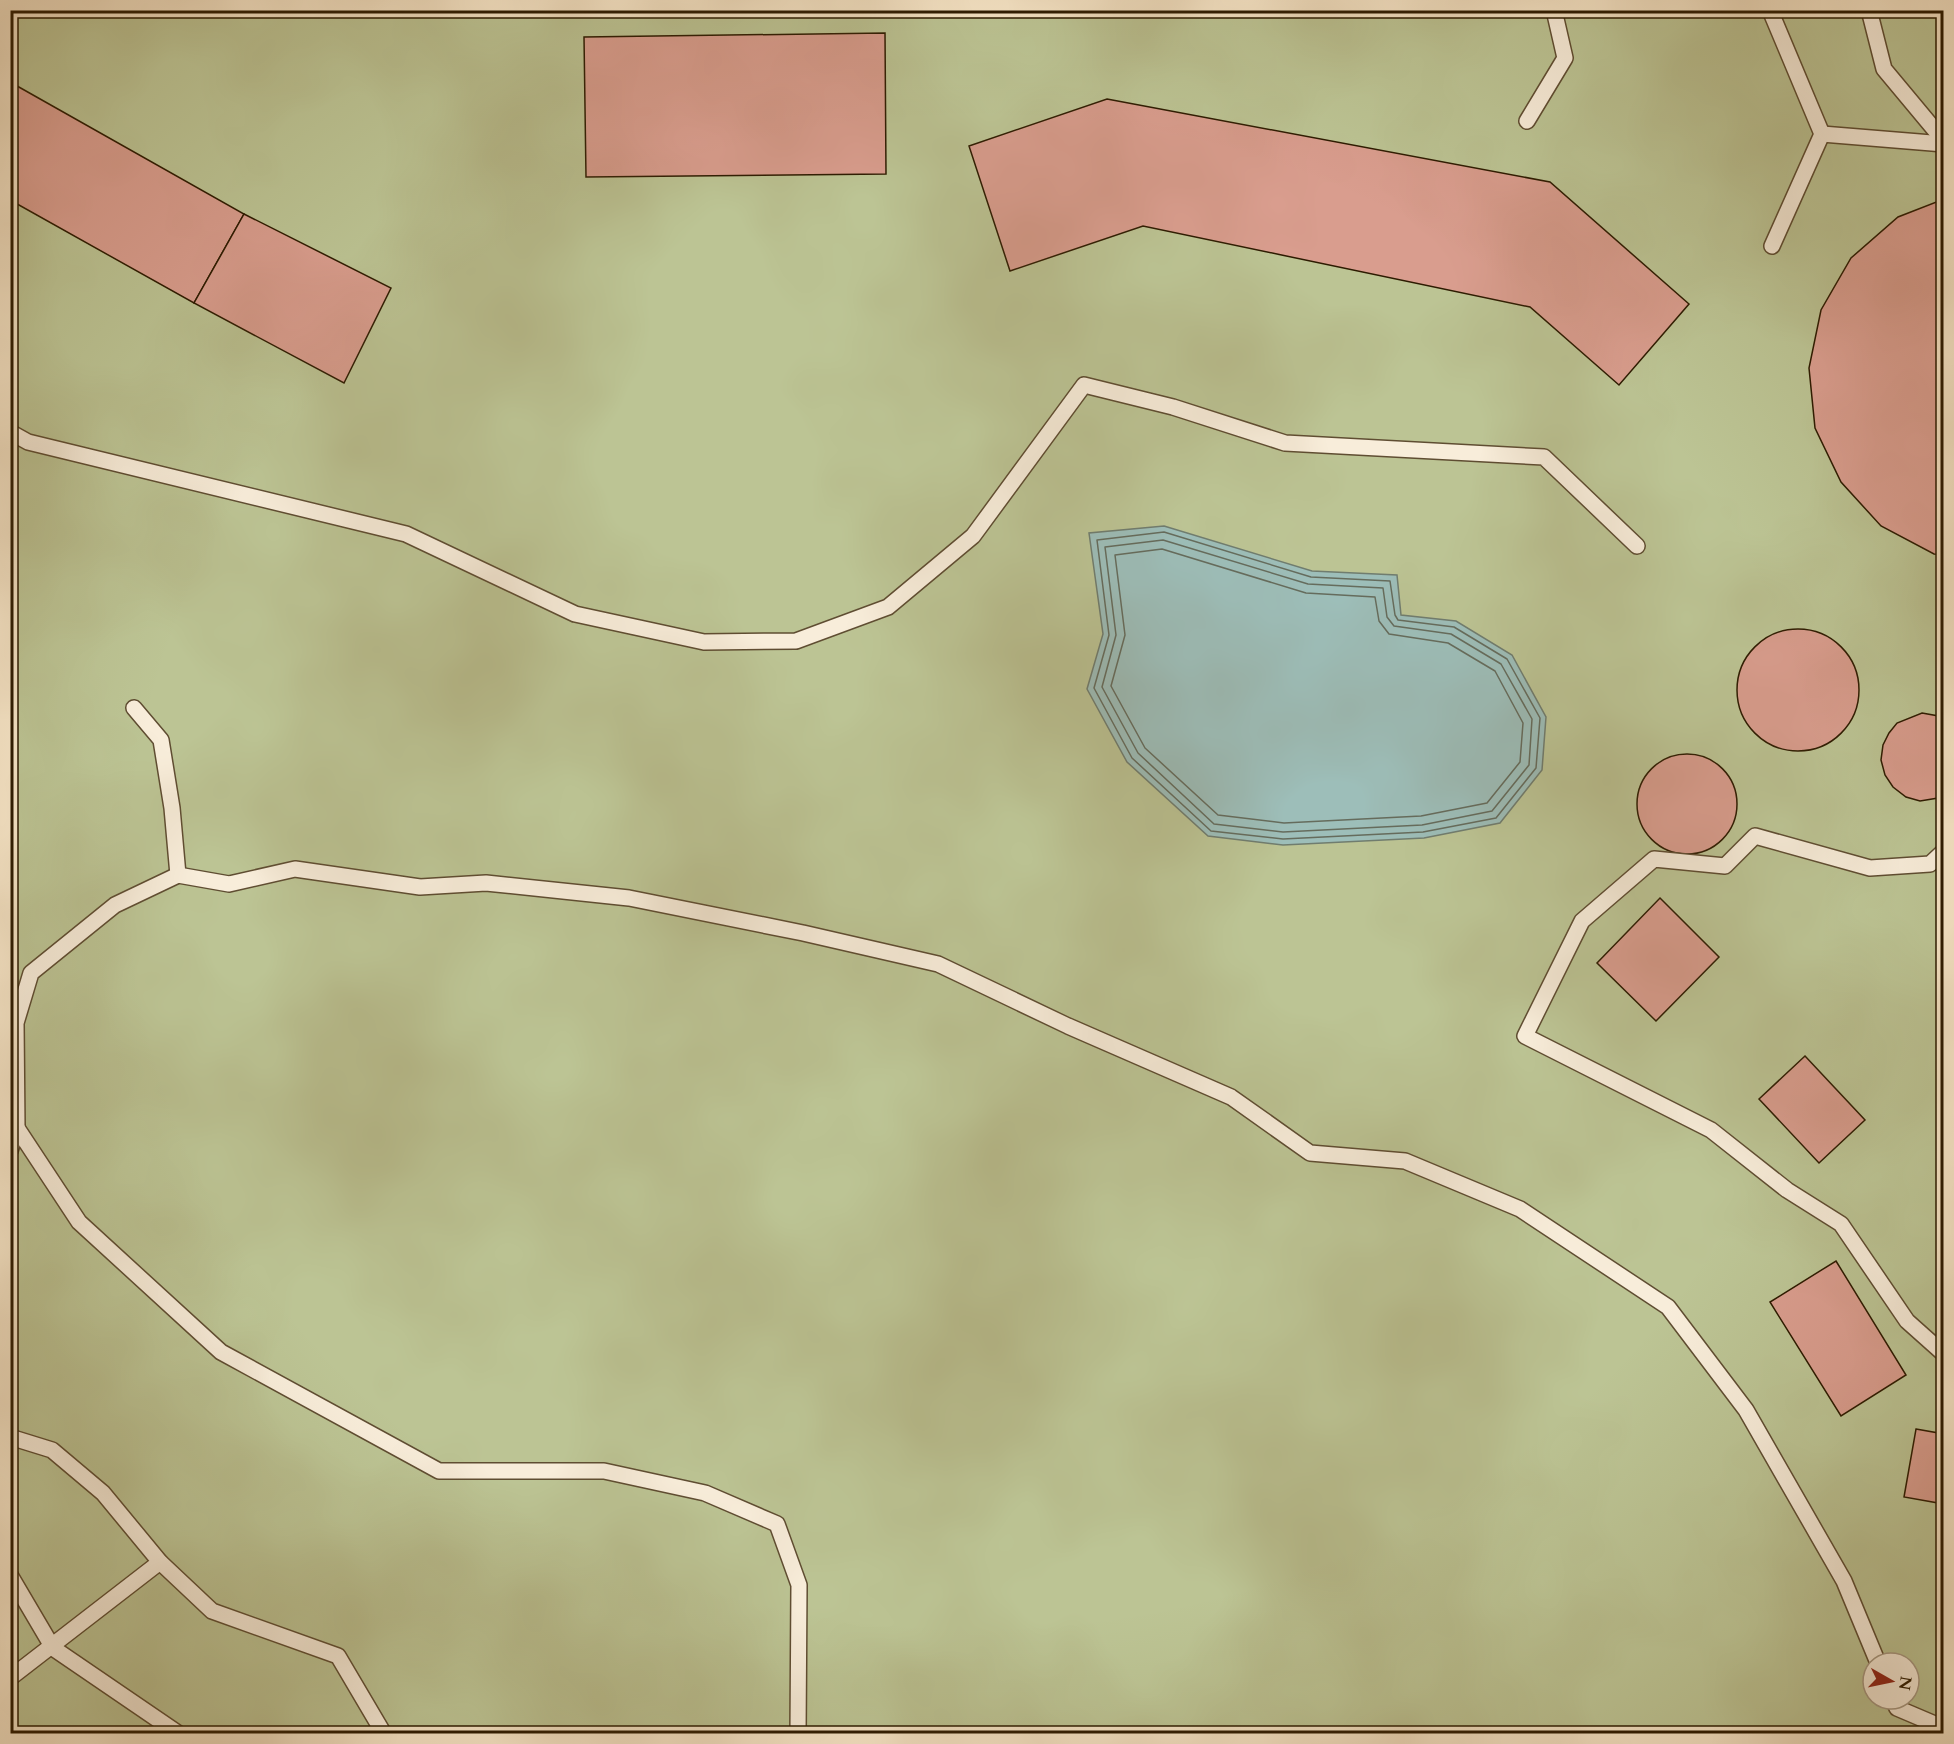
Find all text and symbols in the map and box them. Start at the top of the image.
north arrow [1861,1651,1921,1711]
text: N [1893,1675,1917,1692]

